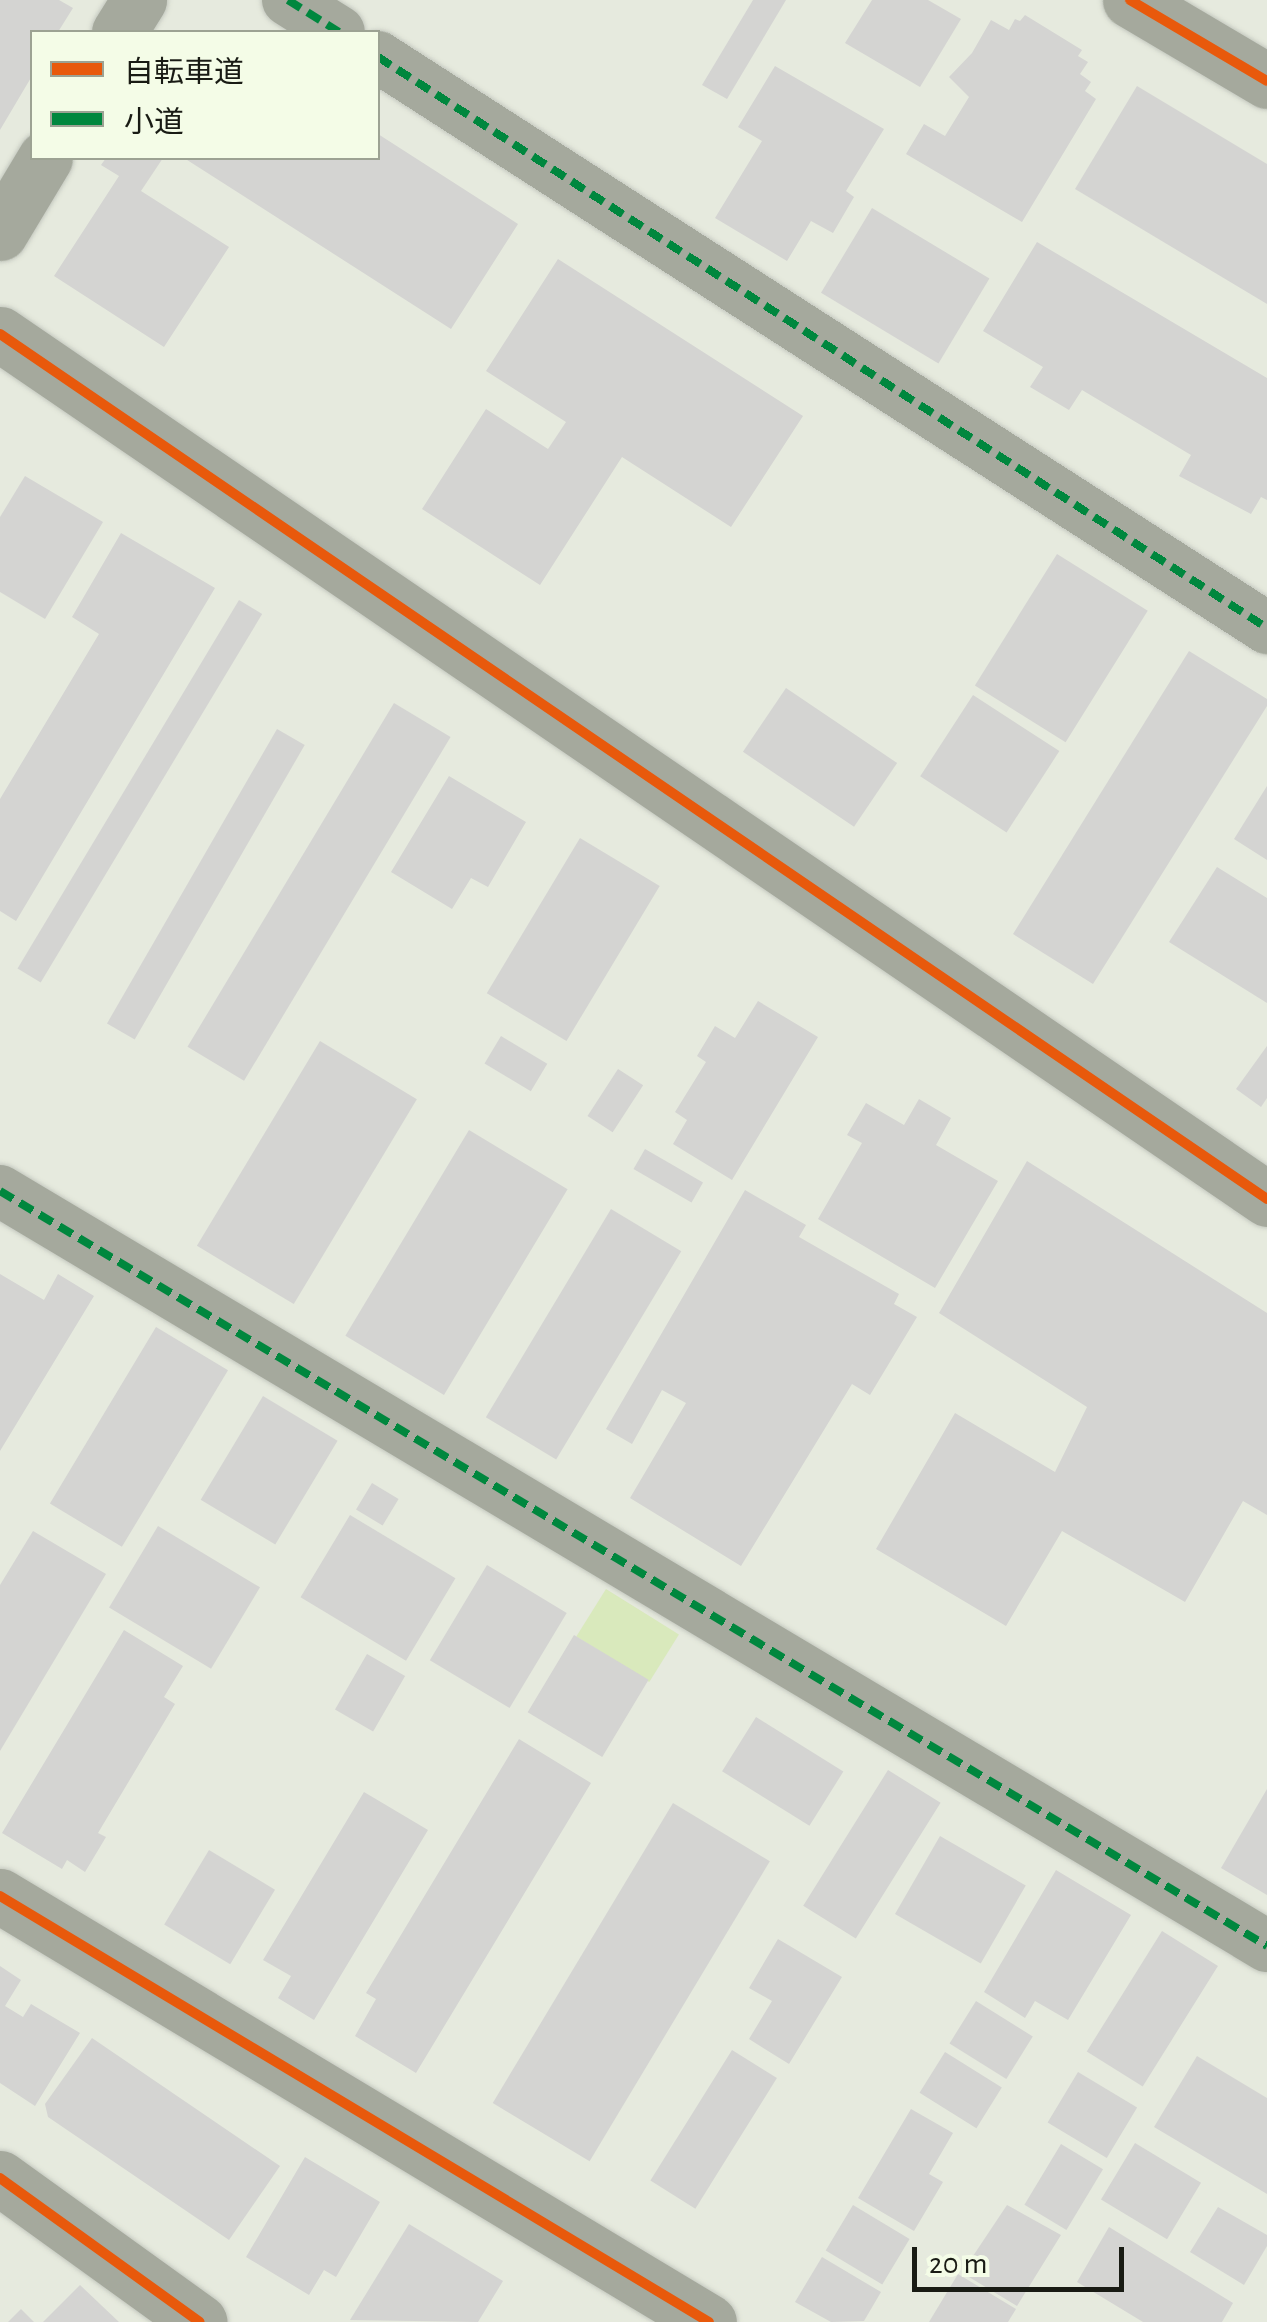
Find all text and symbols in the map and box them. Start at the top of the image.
legend [30,30,380,160]
text: 自転車道 [124,58,244,88]
text: 小道 [124,108,184,138]
scale bar [917,2227,1130,2289]
text: 20 m [929,2249,987,2279]

